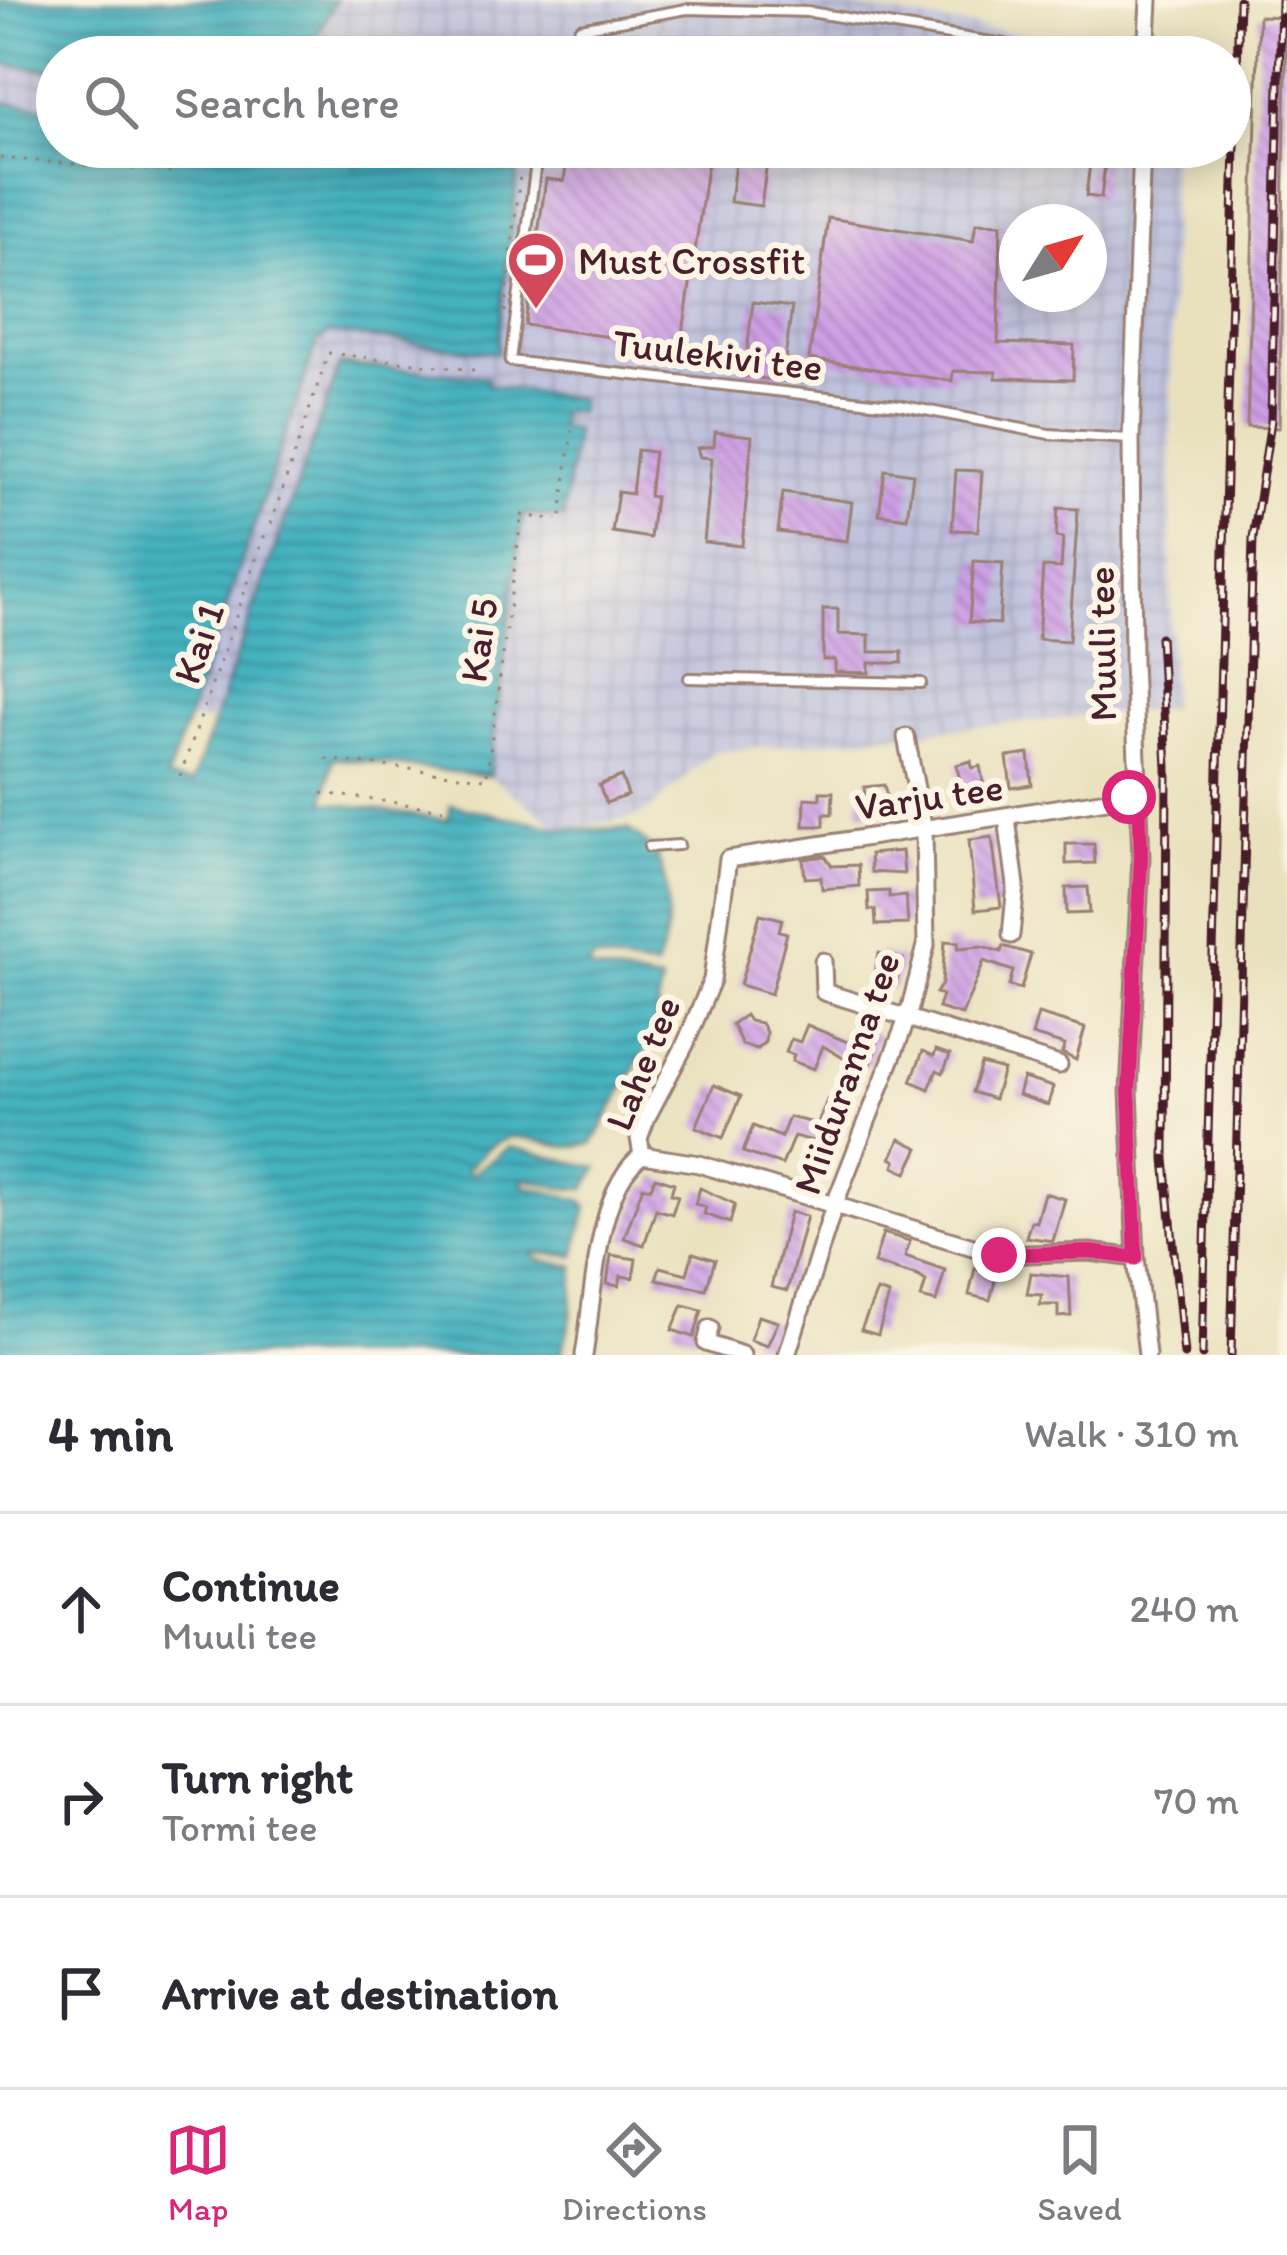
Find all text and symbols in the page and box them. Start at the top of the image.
search box [36,36,1251,168]
icon: search [78,69,144,135]
text: Search here [174,75,400,129]
north arrow [999,204,1107,312]
sports icon: Must Crossfit [505,229,567,311]
place label: Must Crossfit [578,237,805,284]
street label: Tuulekivi tee [611,318,825,391]
street label: Muuli tee [1077,566,1126,722]
street label: Kai 5 [449,595,508,685]
street label: Kai 1 [163,597,234,690]
street label: Varju tee [852,763,1006,830]
route start [1102,770,1156,824]
street label: Miiduranna tee [783,946,910,1200]
street label: Lahe tee [594,989,691,1137]
route end [972,1228,1026,1282]
text: 4 min [48,1403,173,1464]
text: Walk · 310 m [1024,1410,1239,1457]
text: Continue [162,1558,340,1612]
icon: ahead [48,1576,114,1642]
text: 240 m [1129,1585,1239,1632]
text: Muuli tee [162,1612,317,1659]
text: Turn right [162,1750,353,1804]
icon: right [48,1768,114,1834]
text: 70 m [1154,1777,1239,1824]
text: Tormi tee [162,1804,318,1851]
icon: arrive [48,1960,114,2026]
text: Arrive at destination [162,1966,558,2020]
tab: Map [165,2117,231,2228]
tab: Directions [562,2117,707,2228]
tab: Saved [1038,2117,1122,2228]

